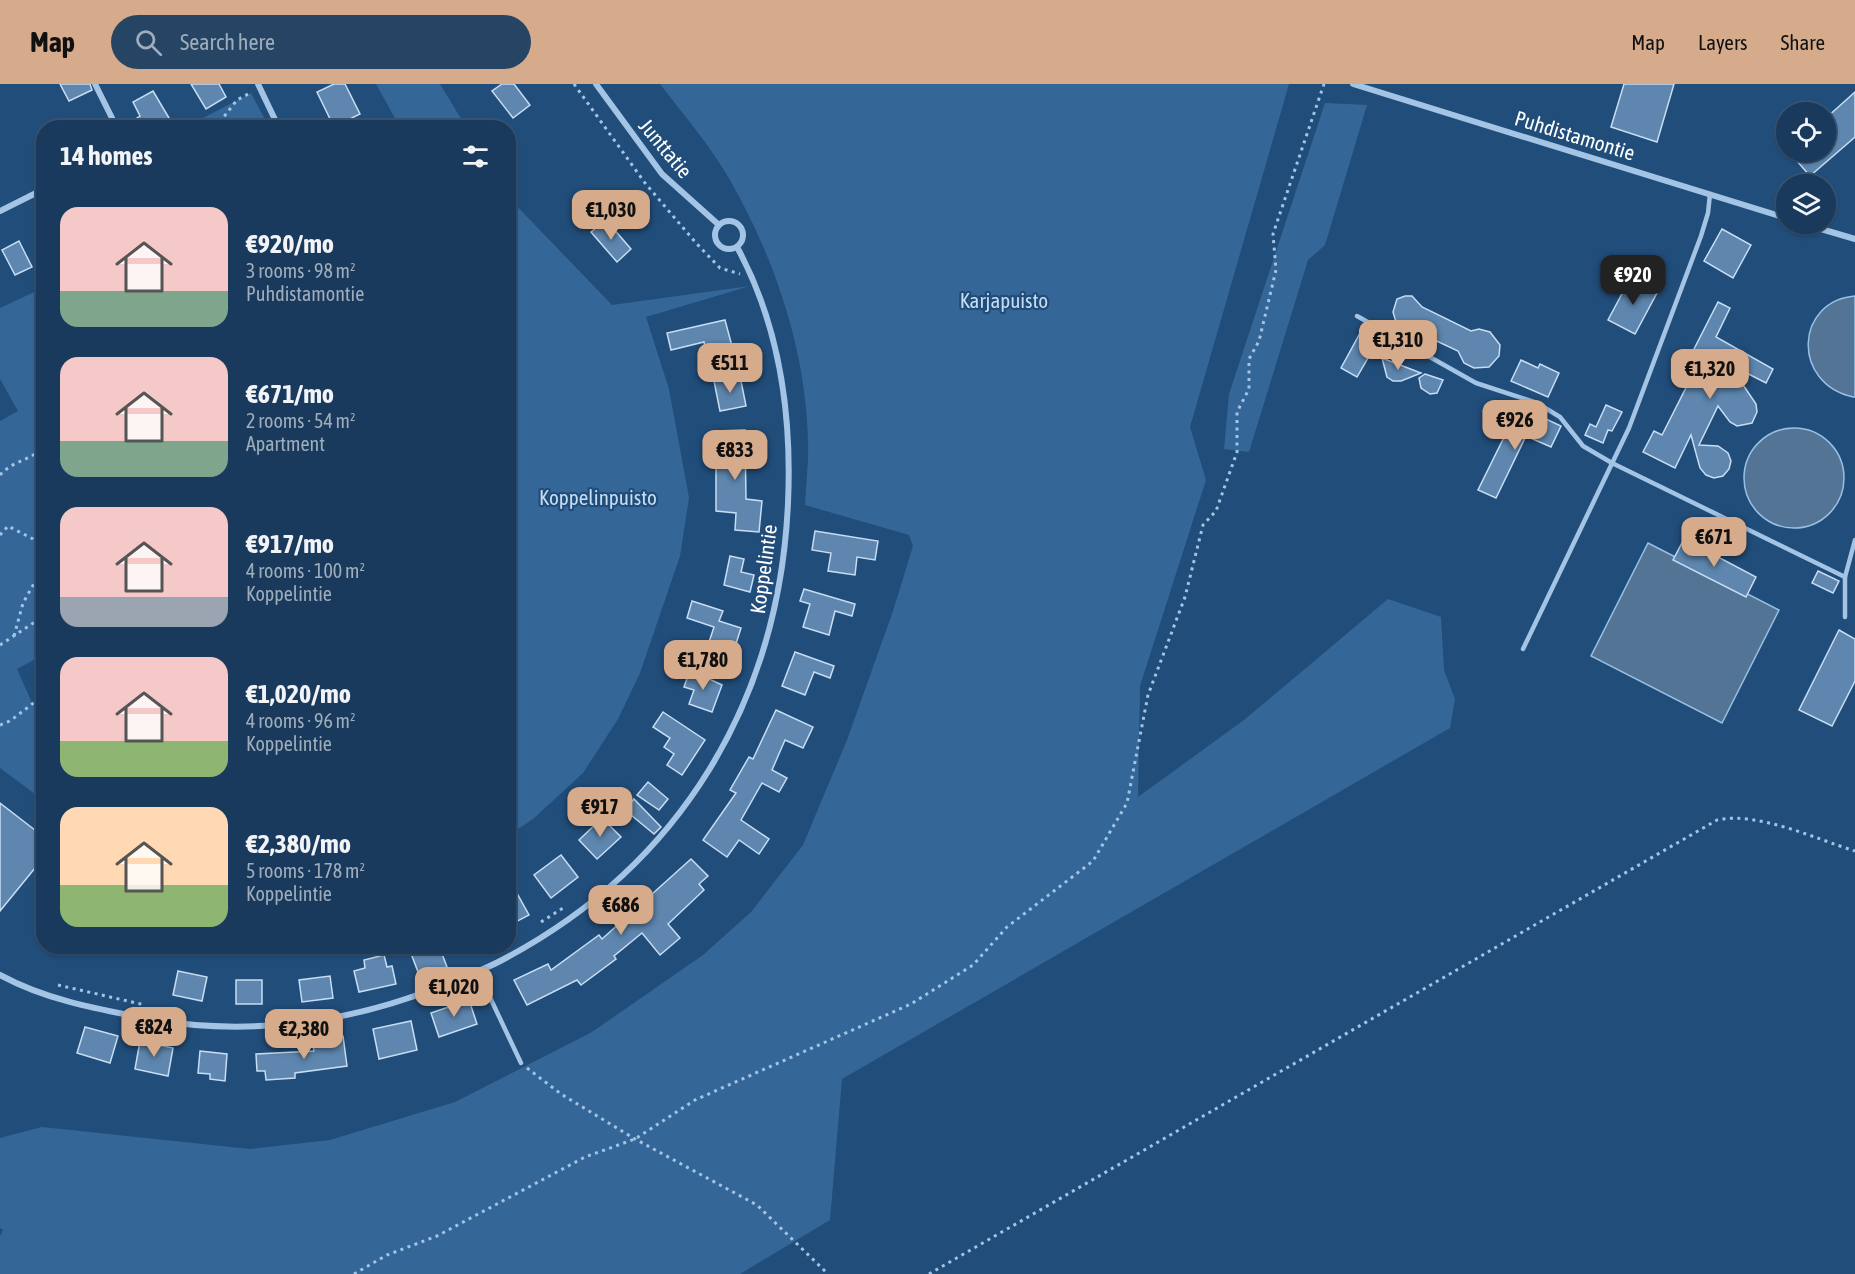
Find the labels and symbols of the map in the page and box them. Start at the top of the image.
street label: Puhdistamontie [1512,105,1638,165]
street label: Junttatie [635,114,697,182]
pin: €1,030 [562,190,660,241]
pin: €920 [1597,255,1669,306]
park label: Karjapuisto [960,288,1048,312]
pin: €1,310 [1349,320,1447,371]
pin: €511 [694,343,766,394]
pin: €1,320 [1661,349,1759,400]
pin: €926 [1479,400,1551,451]
pin: €833 [699,430,771,481]
park label: Koppelinpuisto [539,485,657,509]
pin: €671 [1678,517,1750,568]
street label: Koppelintie [745,523,781,615]
pin: €1,780 [654,640,752,691]
pin: €917 [564,787,636,838]
pin: €686 [585,885,657,936]
pin: €1,020 [405,967,503,1018]
pin: €824 [118,1007,190,1058]
pin: €2,380 [255,1009,353,1060]

